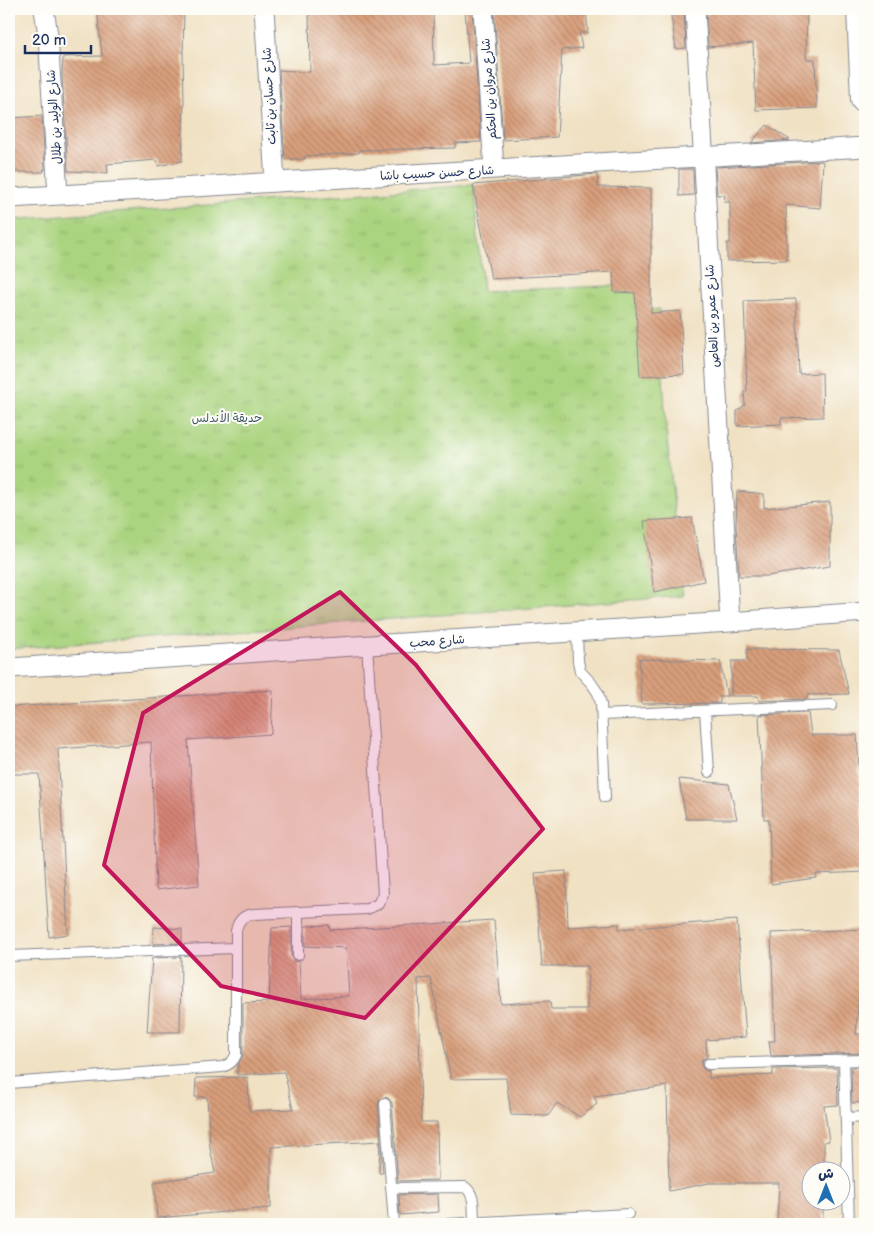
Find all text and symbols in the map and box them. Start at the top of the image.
scale bar [25,22,91,54]
text: 20 m [32,31,66,50]
street label: شارع مروان بن الحكم [478,38,502,140]
street label: شارع حسان بن ثابت [259,47,281,145]
street label: شارع الوليد بن طلال [44,69,66,165]
street label: شارع حسن حسيب باشا [380,163,494,185]
street label: شارع عمرو بن العاص [702,264,724,368]
park label: حديقة الأندلس [192,410,262,426]
street label: شارع محب [409,632,465,652]
north arrow [802,1160,852,1210]
text: ش [818,1165,834,1182]

